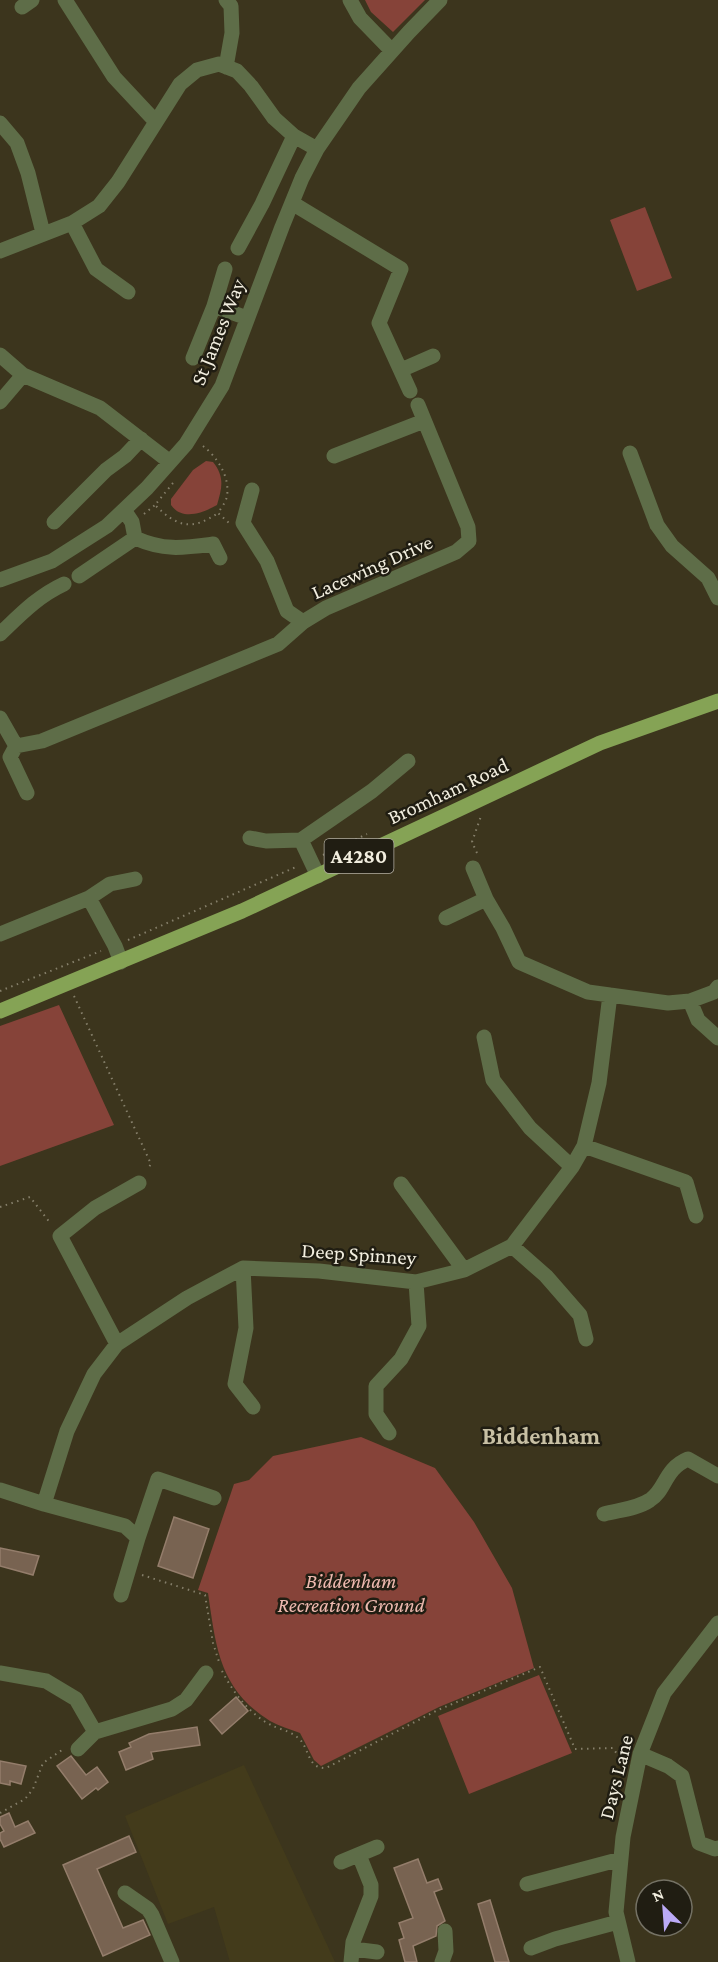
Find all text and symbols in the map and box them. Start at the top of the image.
street label: St James Way [186,275,250,389]
street label: Lacewing Drive [308,530,436,604]
street label: Bromham Road [384,753,512,829]
road number: A4280 [324,839,394,873]
street label: Deep Spinney [301,1238,418,1270]
district label: Biddenham [482,1422,601,1449]
park label: Biddenham Recreation Ground [277,1569,426,1617]
street label: Days Lane [594,1732,638,1822]
north arrow [634,1878,694,1938]
text: N [649,1885,666,1905]

